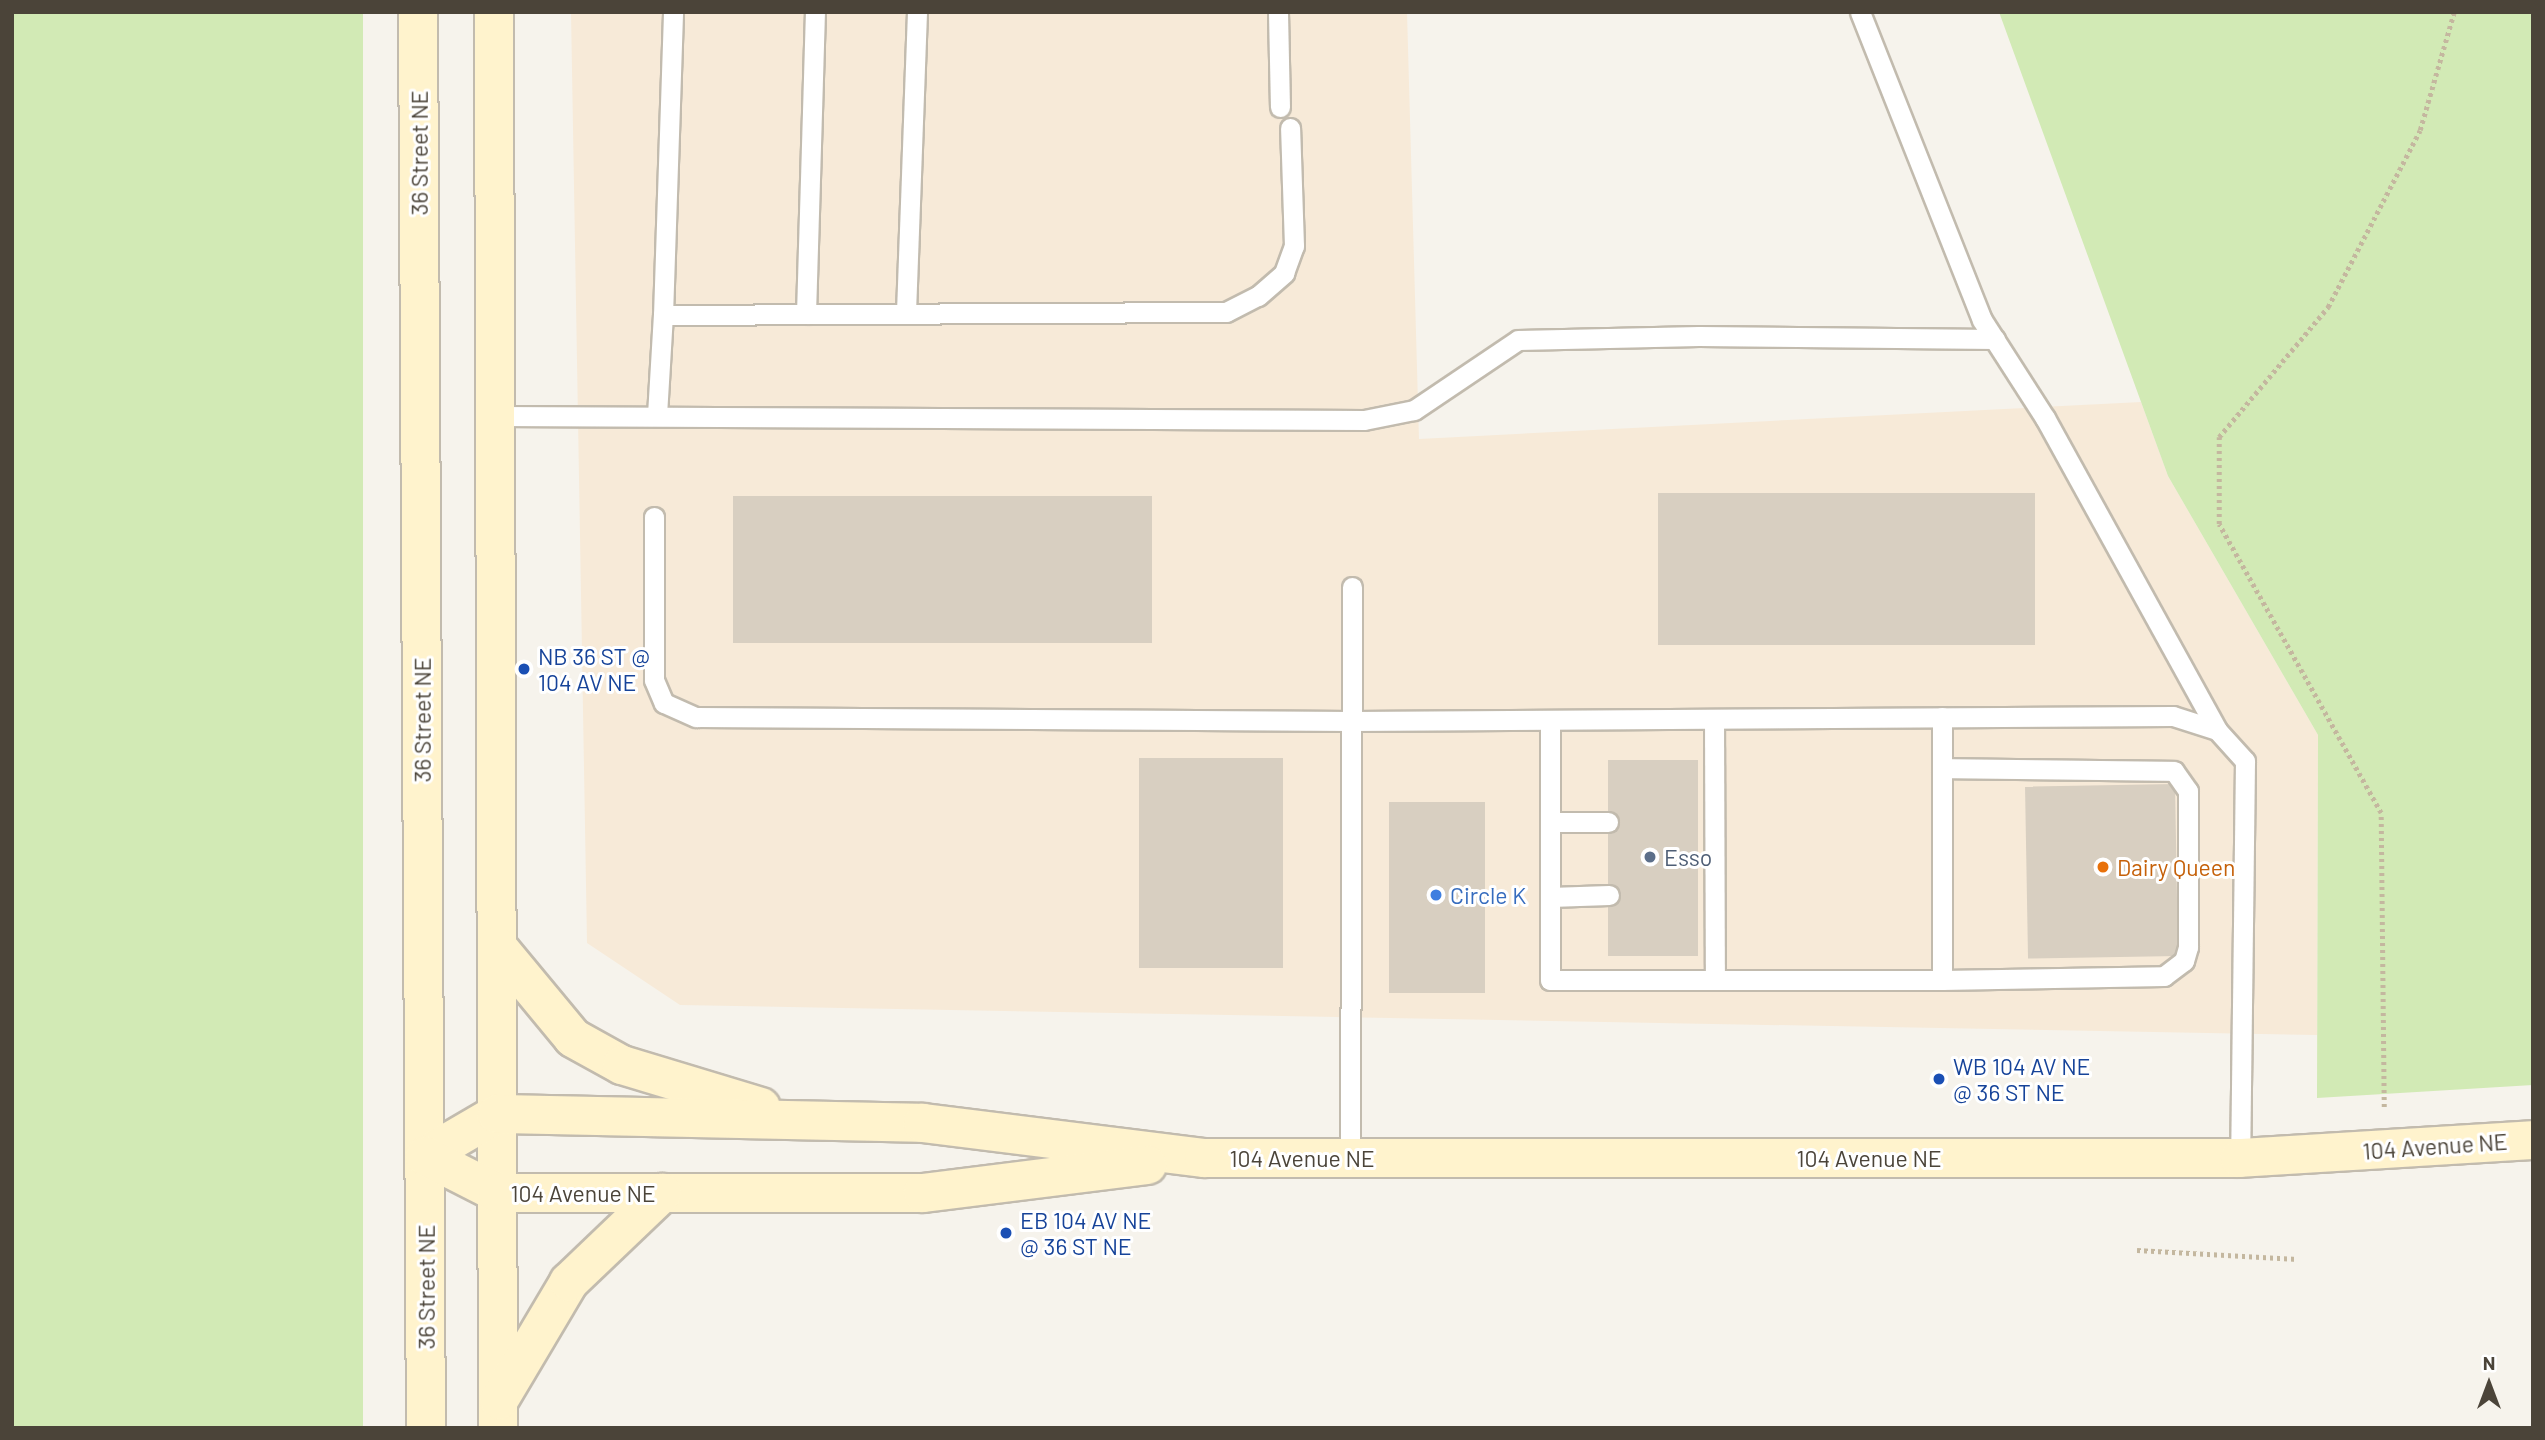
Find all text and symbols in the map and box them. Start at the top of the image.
street label: 36 Street NE [405,91,433,215]
place label: NB 36 ST @ 104 AV NE [538,642,650,696]
street label: 36 Street NE [408,658,436,782]
marker: NB 36 ST @ 104 AV NE [516,661,532,677]
place label: Esso [1664,843,1712,871]
marker: Esso [1642,849,1658,865]
place label: Dairy Queen [2117,853,2235,881]
marker: Dairy Queen [2095,859,2111,875]
place label: Circle K [1450,881,1526,909]
marker: Circle K [1428,887,1444,903]
place label: WB 104 AV NE @ 36 ST NE [1953,1052,2090,1106]
marker: WB 104 AV NE @ 36 ST NE [1931,1071,1947,1087]
street label: 104 Avenue NE [2362,1127,2508,1165]
street label: 104 Avenue NE [1229,1144,1375,1172]
street label: 104 Avenue NE [1796,1144,1942,1172]
street label: 104 Avenue NE [510,1179,656,1207]
place label: EB 104 AV NE @ 36 ST NE [1020,1206,1151,1260]
street label: 36 Street NE [412,1225,440,1349]
marker: EB 104 AV NE @ 36 ST NE [998,1225,1014,1241]
north arrow [2454,1349,2524,1419]
text: N [2483,1351,2495,1374]

